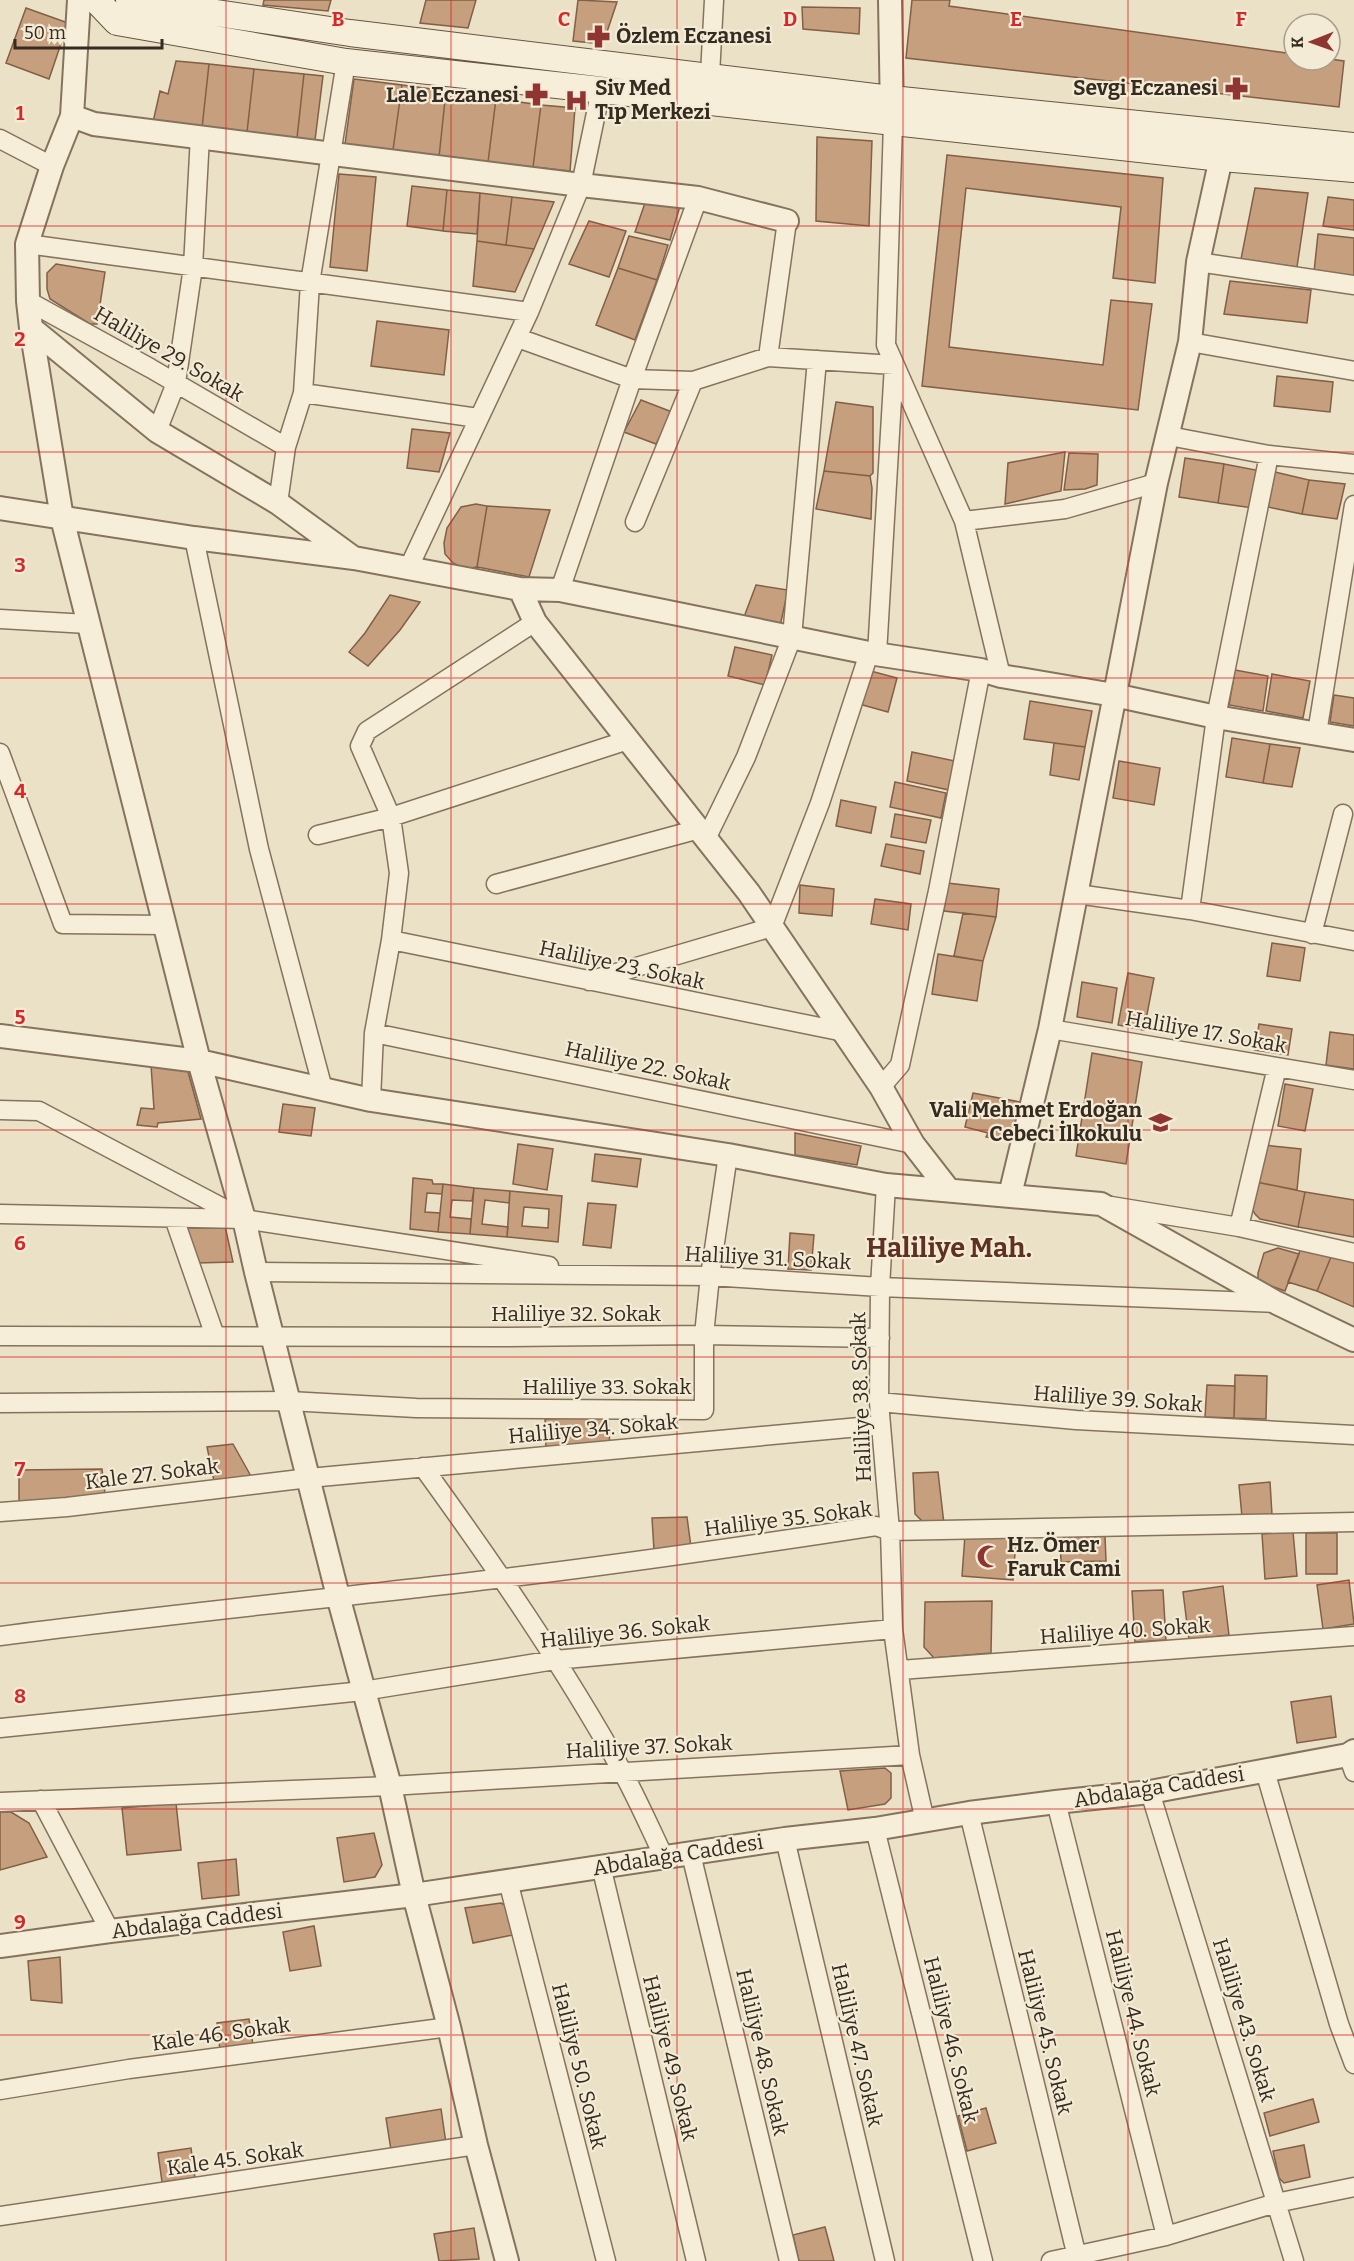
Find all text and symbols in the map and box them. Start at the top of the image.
text: B [332,7,345,31]
text: C [558,7,570,31]
text: D [783,7,797,31]
text: E [1010,7,1022,31]
text: F [1235,7,1247,31]
scale bar [15,12,162,50]
north arrow [1282,12,1342,72]
text: 50 m [24,22,66,44]
place label: Özlem Eczanesi [616,22,772,49]
pharmacy icon: Özlem Eczanesi [585,23,611,49]
text: K [1288,36,1307,48]
place label: Siv Med Tıp Merkezi [595,75,711,125]
place label: Sevgi Eczanesi [1073,75,1218,101]
pharmacy icon: Sevgi Eczanesi [1223,75,1249,101]
place label: Lale Eczanesi [386,82,519,108]
pharmacy icon: Lale Eczanesi [524,82,550,108]
hospital icon: Siv Med Tıp Merkezi [564,87,590,113]
text: 1 [16,101,25,125]
street label: Haliliye 29. Sokak [89,301,249,408]
text: 2 [14,327,26,351]
text: 3 [14,553,26,577]
text: 4 [14,779,26,803]
street label: Haliliye 23. Sokak [537,935,707,995]
text: 5 [15,1005,26,1029]
street label: Haliliye 17. Sokak [1123,1005,1289,1059]
street label: Haliliye 22. Sokak [563,1036,733,1096]
place label: Vali Mehmet Erdoğan Cebeci İlkokulu [929,1097,1142,1147]
school or university icon: Vali Mehmet Erdoğan Cebeci İlkokulu [1147,1109,1173,1135]
text: 6 [14,1231,26,1255]
district label: Haliliye Mah. [866,1232,1032,1264]
street label: Haliliye 31. Sokak [684,1241,852,1275]
street label: Haliliye 32. Sokak [491,1301,661,1327]
street label: Haliliye 38. Sokak [845,1312,877,1482]
street label: Haliliye 33. Sokak [523,1374,692,1400]
street label: Haliliye 39. Sokak [1033,1380,1203,1418]
street label: Haliliye 34. Sokak [507,1409,679,1449]
street label: Kale 27. Sokak [83,1453,221,1495]
text: 7 [15,1457,26,1481]
street label: Haliliye 35. Sokak [703,1496,874,1542]
place label: Hz. Ömer Faruk Cami [1007,1531,1121,1582]
mosque icon: Hz. Ömer Faruk Cami [976,1544,1002,1570]
street label: Haliliye 36. Sokak [539,1610,711,1654]
street label: Haliliye 40. Sokak [1039,1612,1211,1650]
text: 8 [14,1684,26,1708]
street label: Haliliye 37. Sokak [565,1730,733,1764]
street label: Abdalağa Caddesi [1072,1761,1246,1813]
street label: Abdalağa Caddesi [591,1829,765,1881]
street label: Abdalağa Caddesi [110,1898,284,1944]
text: 9 [14,1910,26,1934]
street label: Haliliye 44. Sokak [1100,1927,1166,2099]
street label: Haliliye 43. Sokak [1207,1935,1281,2105]
street label: Haliliye 45. Sokak [1012,1947,1078,2117]
street label: Haliliye 46. Sokak [918,1954,984,2126]
street label: Haliliye 47. Sokak [826,1961,888,2129]
street label: Haliliye 48. Sokak [730,1966,794,2138]
street label: Haliliye 49. Sokak [637,1973,703,2144]
street label: Haliliye 50. Sokak [546,1981,612,2152]
street label: Kale 46. Sokak [150,2011,292,2057]
street label: Kale 45. Sokak [165,2137,305,2181]

